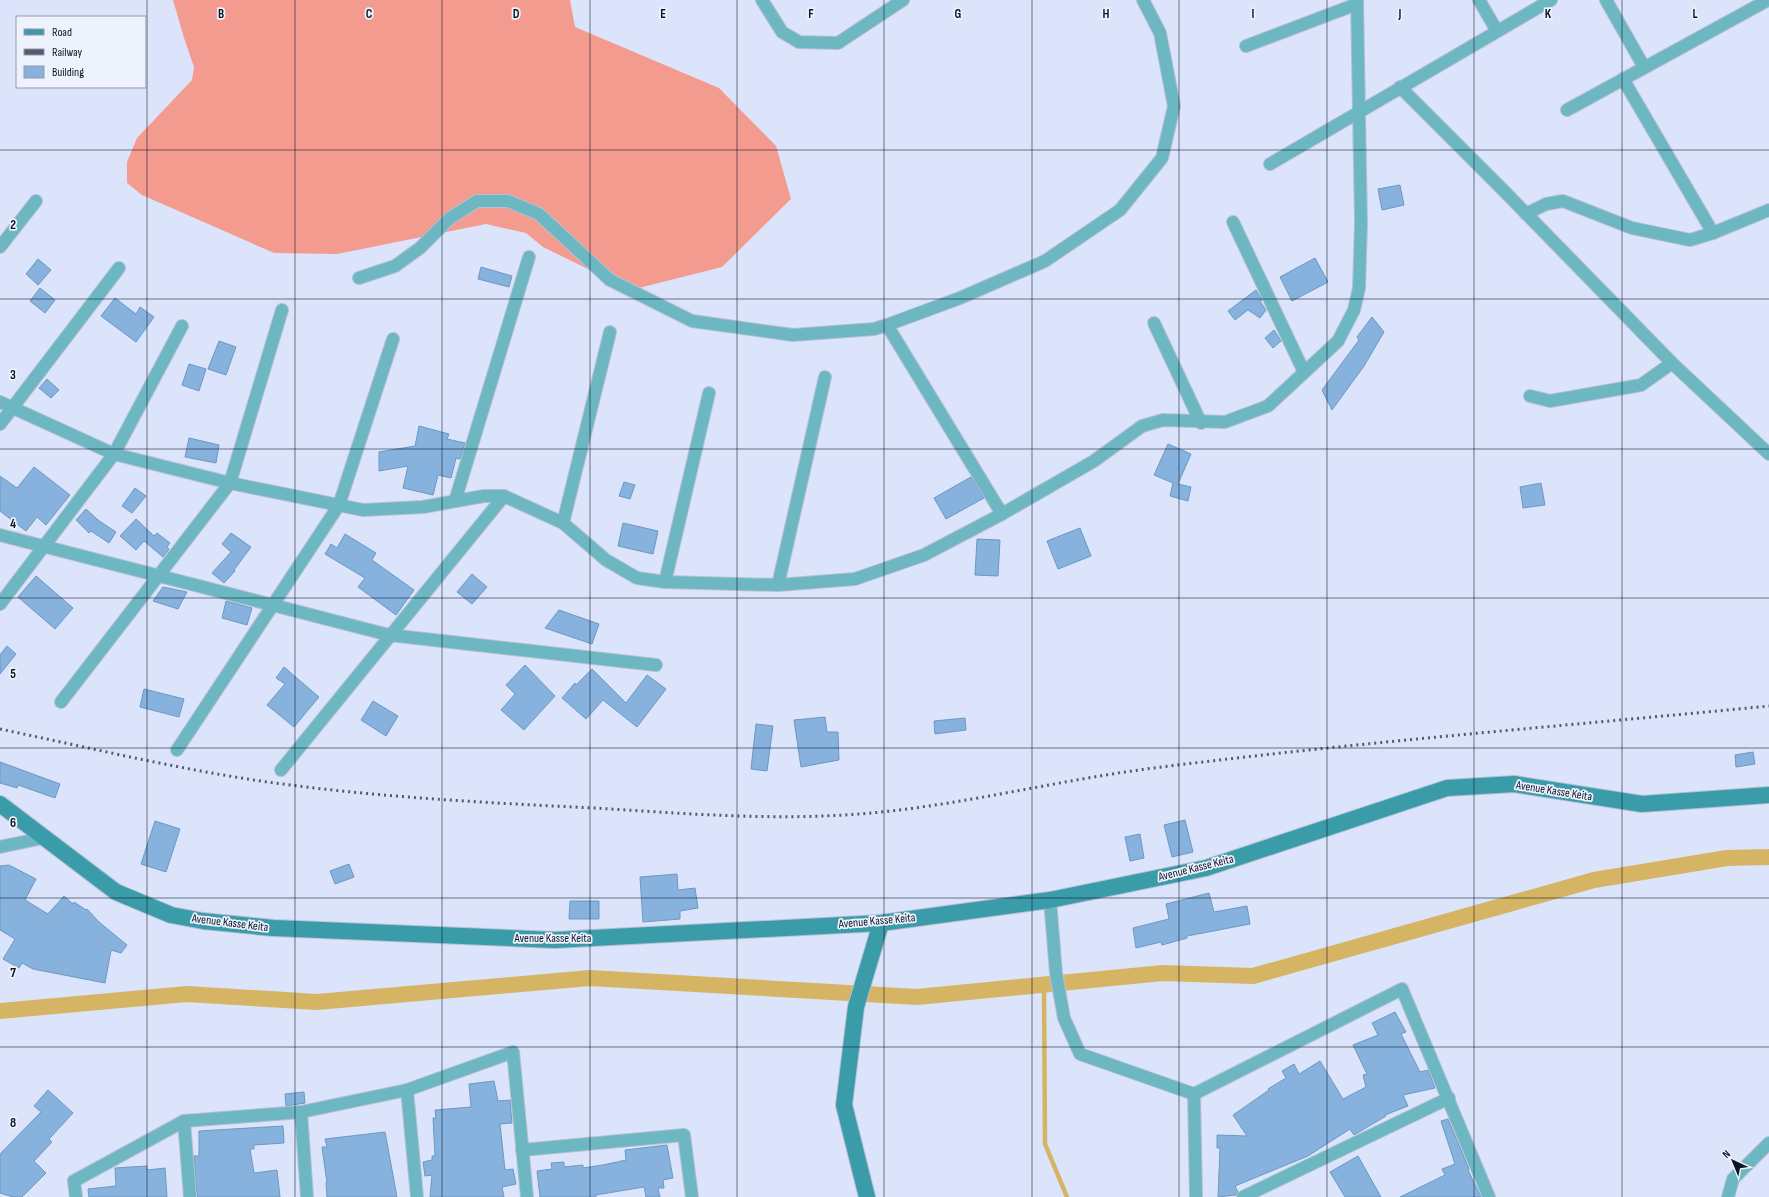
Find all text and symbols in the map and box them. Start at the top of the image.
text: B [218,6,224,22]
text: C [366,6,373,22]
text: D [513,6,520,22]
text: E [660,6,666,22]
text: F [808,6,814,22]
text: G [955,6,962,22]
text: H [1103,6,1110,22]
text: I [1252,6,1255,22]
text: J [1398,6,1402,22]
text: K [1545,6,1552,22]
text: L [1692,6,1698,22]
legend [16,16,146,88]
text: Road [52,25,72,40]
text: Railway [52,45,83,60]
text: Building [52,65,84,80]
text: 2 [10,217,16,233]
text: 3 [10,367,16,383]
text: 4 [10,516,16,532]
text: 5 [10,666,16,682]
street label: Avenue Kasse Keita [1514,777,1594,804]
text: 6 [10,815,16,831]
street label: Avenue Kasse Keita [1156,851,1236,885]
street label: Avenue Kasse Keita [837,910,916,932]
street label: Avenue Kasse Keita [190,911,269,935]
street label: Avenue Kasse Keita [514,931,592,946]
text: 7 [10,965,16,981]
text: 8 [10,1115,16,1131]
north arrow [1713,1141,1753,1181]
text: N [1720,1147,1733,1161]

